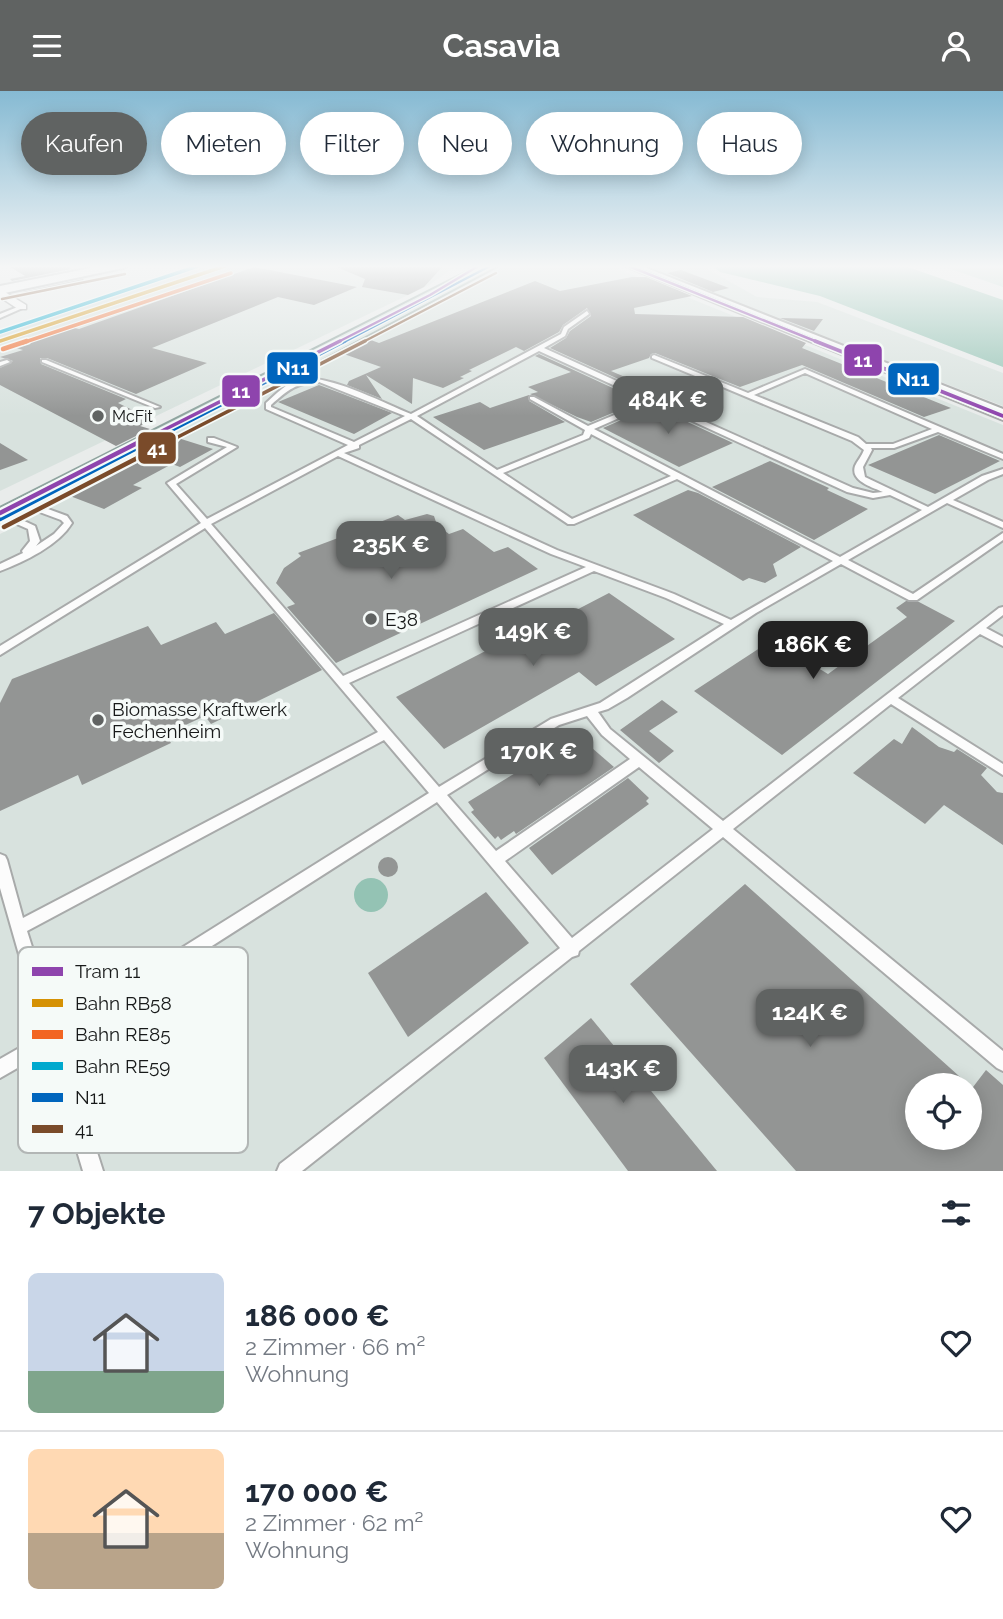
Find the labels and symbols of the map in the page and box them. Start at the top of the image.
line badge: 11 [843,343,883,377]
text: 11 [854,349,872,371]
line badge: N11 [266,351,319,385]
text: N11 [276,357,310,379]
line badge: N11 [887,362,940,396]
text: N11 [896,368,930,390]
line badge: 11 [221,374,261,408]
pin: 484K € [611,377,725,436]
text: 11 [232,380,250,402]
place label: McFit [112,407,154,426]
marker: McFit [90,408,106,424]
line badge: 41 [137,431,177,465]
text: 41 [147,437,167,459]
pin: 235K € [334,521,448,581]
place label: E38 [385,608,418,630]
pin: 149K € [476,609,590,668]
marker: E38 [363,611,379,627]
pin: 186K € [756,621,870,681]
place label: Biomasse Kraftwerk Fechenheim [112,698,287,742]
marker: Biomasse Kraftwerk Fechenheim [90,712,106,728]
pin: 170K € [482,729,596,788]
legend [18,947,248,1153]
text: Tram 11 [75,960,140,982]
pin: 124K € [753,989,867,1049]
text: Bahn RB58 [75,992,172,1014]
text: Bahn RE85 [75,1023,171,1045]
pin: 143K € [566,1045,680,1105]
text: Bahn RE59 [75,1055,170,1077]
text: N11 [75,1086,106,1108]
text: 41 [75,1118,94,1140]

